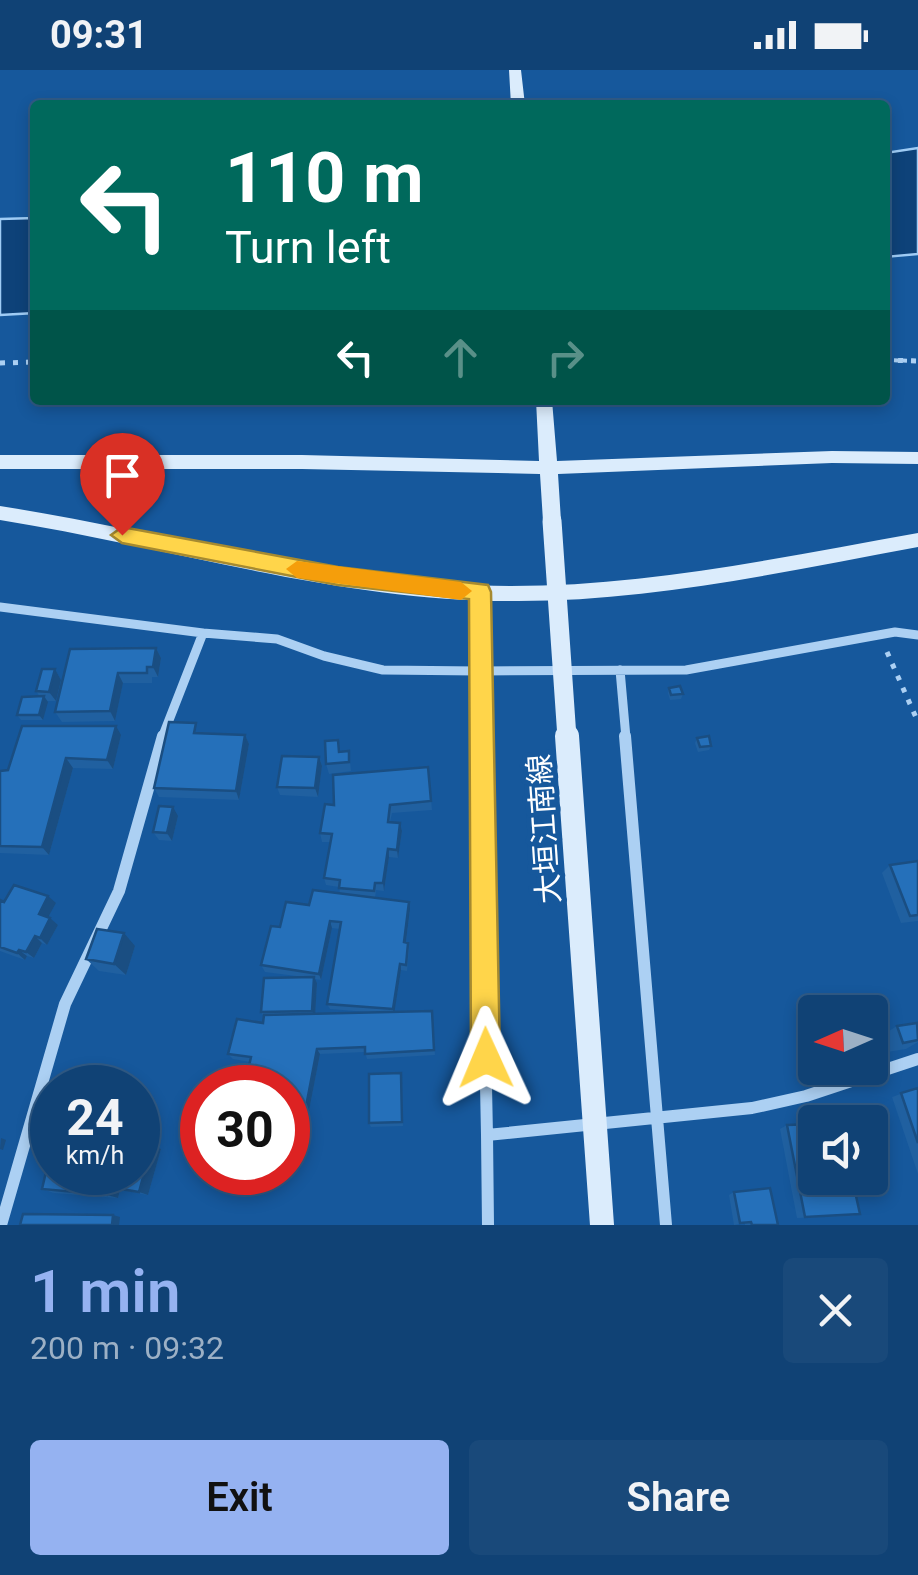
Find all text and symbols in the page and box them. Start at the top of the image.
text: 09:31 [50,13,148,57]
text: 110 m [225,137,424,219]
icon: left [60,140,190,270]
text: Turn left [225,221,391,274]
icon: left [328,330,383,385]
icon: ahead [433,330,488,385]
icon: right [538,330,593,385]
pin [80,433,165,536]
icon: arrive [95,448,150,503]
street label: 大垣江南線 [521,753,567,905]
north arrow [798,995,888,1085]
map controls [798,995,888,1195]
position arrow [434,1006,538,1110]
speed limit sign: 30 [180,1065,310,1195]
text: 24 [66,1089,124,1147]
button: sound [798,1105,888,1195]
text: km/h [66,1141,124,1170]
text: 1 min [30,1256,180,1327]
button: close [783,1258,888,1363]
text: 200 m · 09:32 [30,1329,224,1367]
button: Exit [30,1440,449,1555]
button: Share [469,1440,888,1555]

